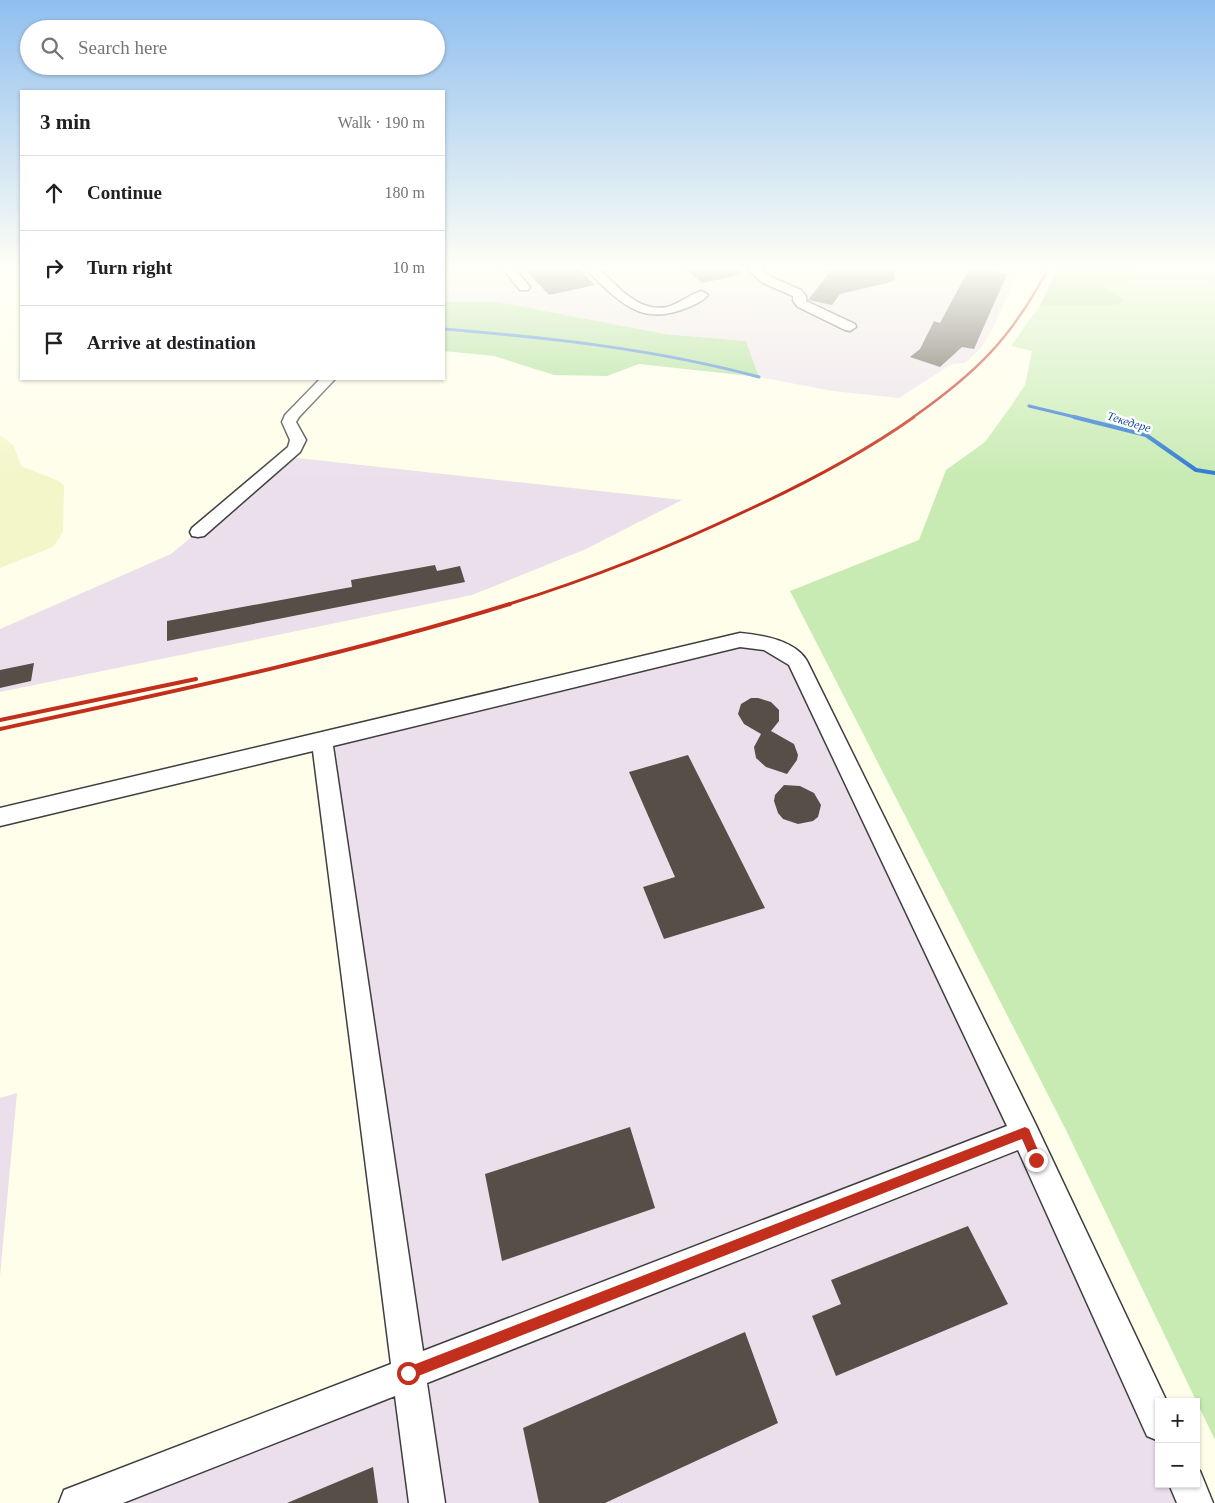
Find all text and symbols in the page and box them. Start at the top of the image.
search box [20,20,445,75]
icon: search [38,34,66,62]
text: Search here [78,37,167,58]
text: 3 min [40,110,91,134]
text: Walk · 190 m [338,114,425,131]
icon: ahead [40,179,68,207]
text: Continue [87,182,162,203]
text: 180 m [385,184,425,201]
icon: right [40,254,68,282]
text: Turn right [87,257,172,278]
text: 10 m [393,259,425,276]
icon: arrive [40,329,68,357]
text: Arrive at destination [87,332,256,353]
water label: Текедере [1106,409,1153,435]
route end [1025,1149,1048,1172]
route start [397,1362,420,1385]
map controls [1155,1398,1200,1488]
button: + [1155,1398,1200,1443]
button: − [1155,1443,1200,1488]

